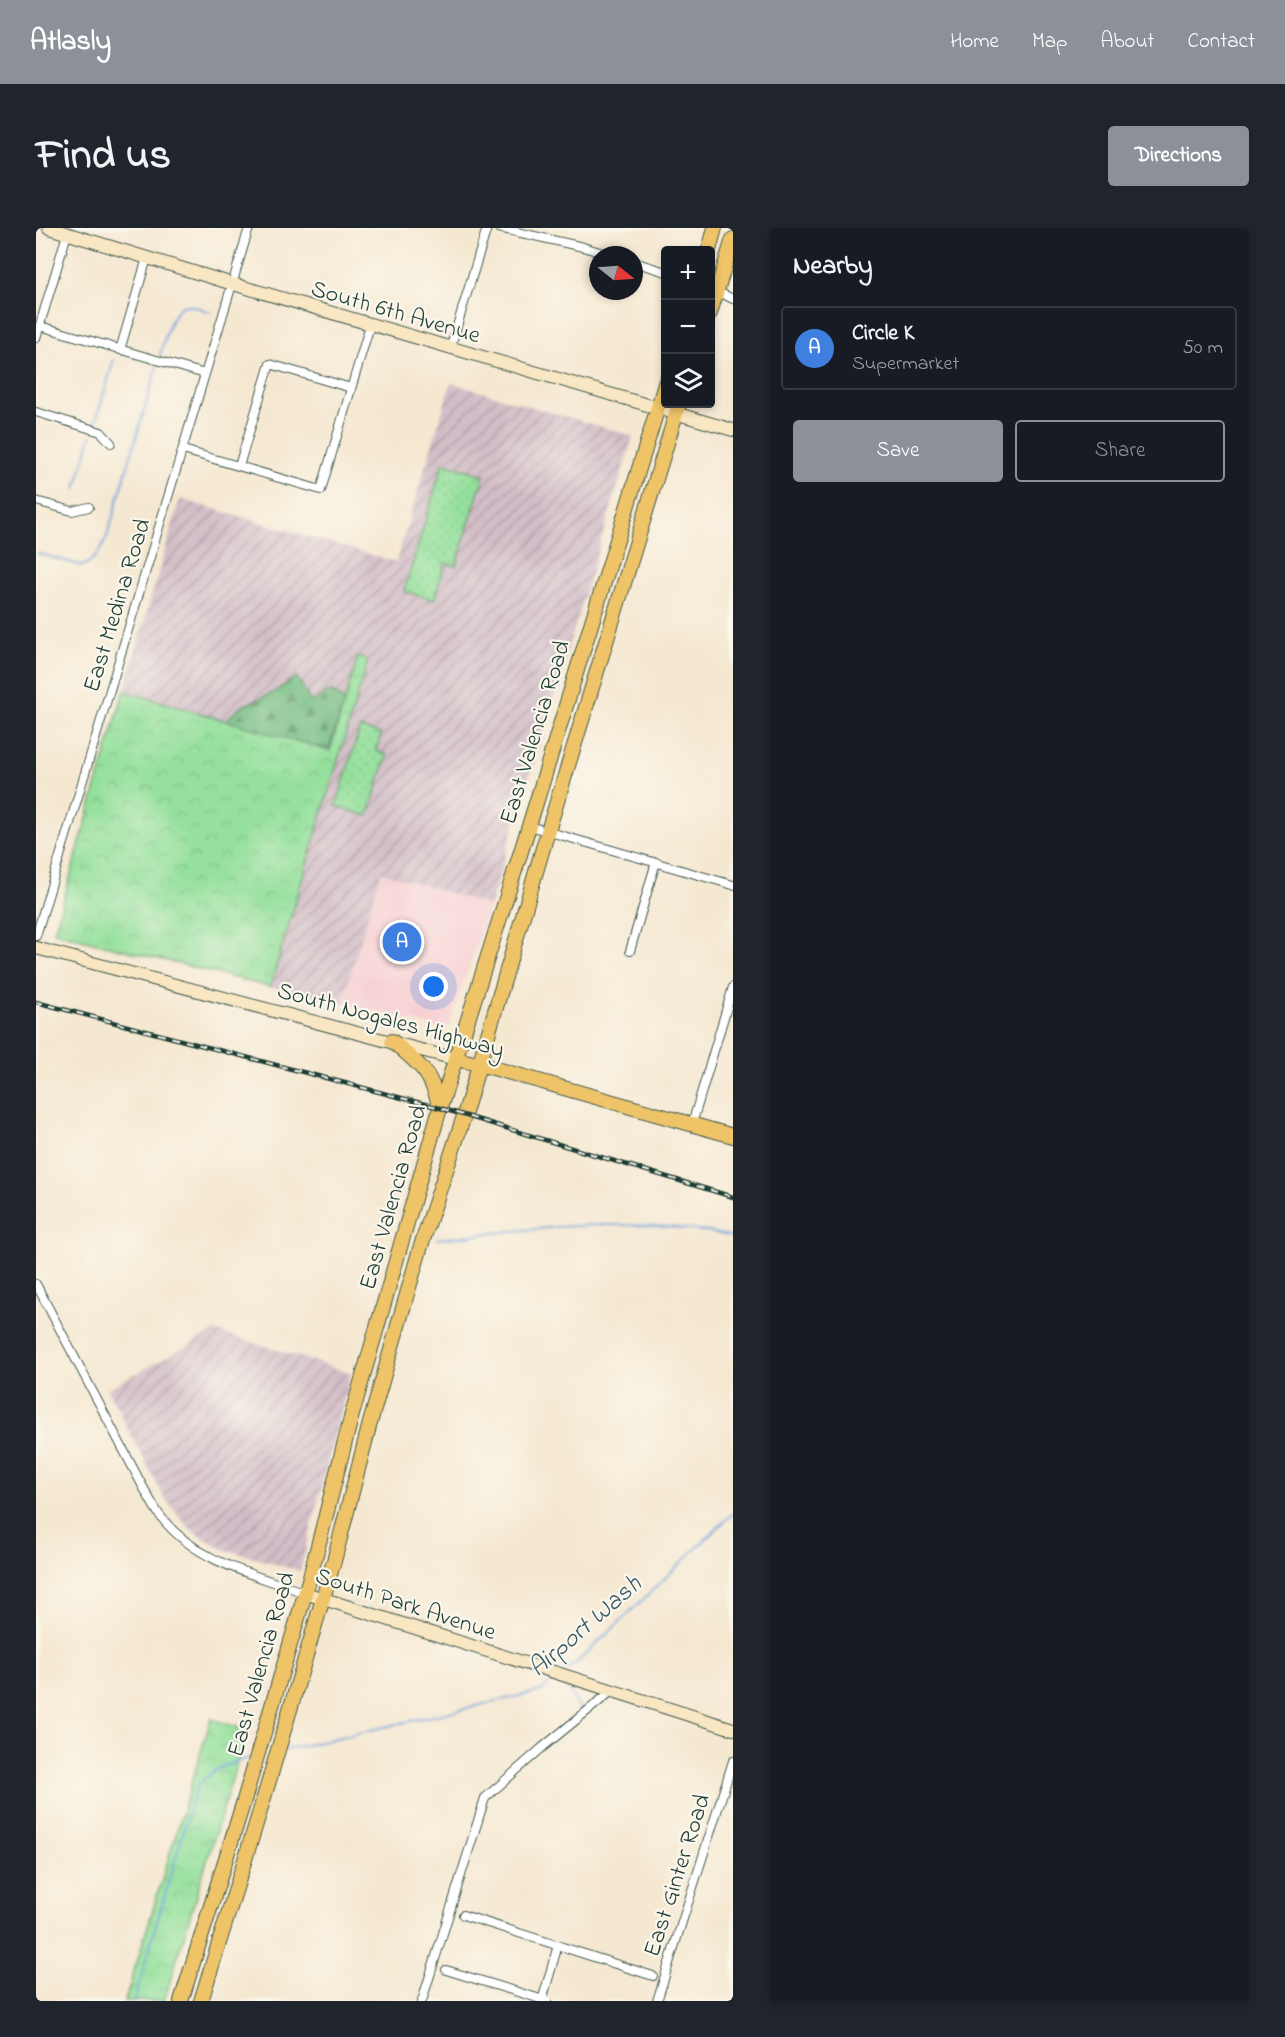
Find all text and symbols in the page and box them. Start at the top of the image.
text: Atlasly [30,22,111,63]
text: Home [950,27,999,57]
text: Map [1032,27,1067,57]
text: About [1100,27,1154,57]
text: Contact [1187,27,1255,57]
text: Find us [36,126,171,187]
button: Directions [1108,126,1249,186]
north arrow [589,246,643,300]
map controls [661,246,715,408]
button: + [661,246,715,300]
text: Nearby [793,248,872,286]
street label: South 6th Avenue [306,272,484,354]
button: − [661,300,715,354]
text: Circle K [852,318,914,350]
text: A [808,334,821,363]
text: 50 m [1182,334,1223,363]
text: Supermarket [852,350,959,379]
button: layers [661,354,715,408]
button: Save [793,420,1003,482]
button: Share [1015,420,1225,482]
street label: East Medina Road [75,514,162,697]
street label: East Valencia Road [492,636,581,829]
pin: A [382,920,422,964]
your location [419,972,448,1001]
street label: South Nogales Highway [273,974,508,1070]
street label: East Valencia Road [351,1101,438,1294]
street label: South Park Avenue [310,1560,500,1651]
water label: Airport Wash [521,1567,652,1687]
street label: East Valencia Road [219,1568,306,1761]
street label: East Ginter Road [636,1789,721,1962]

